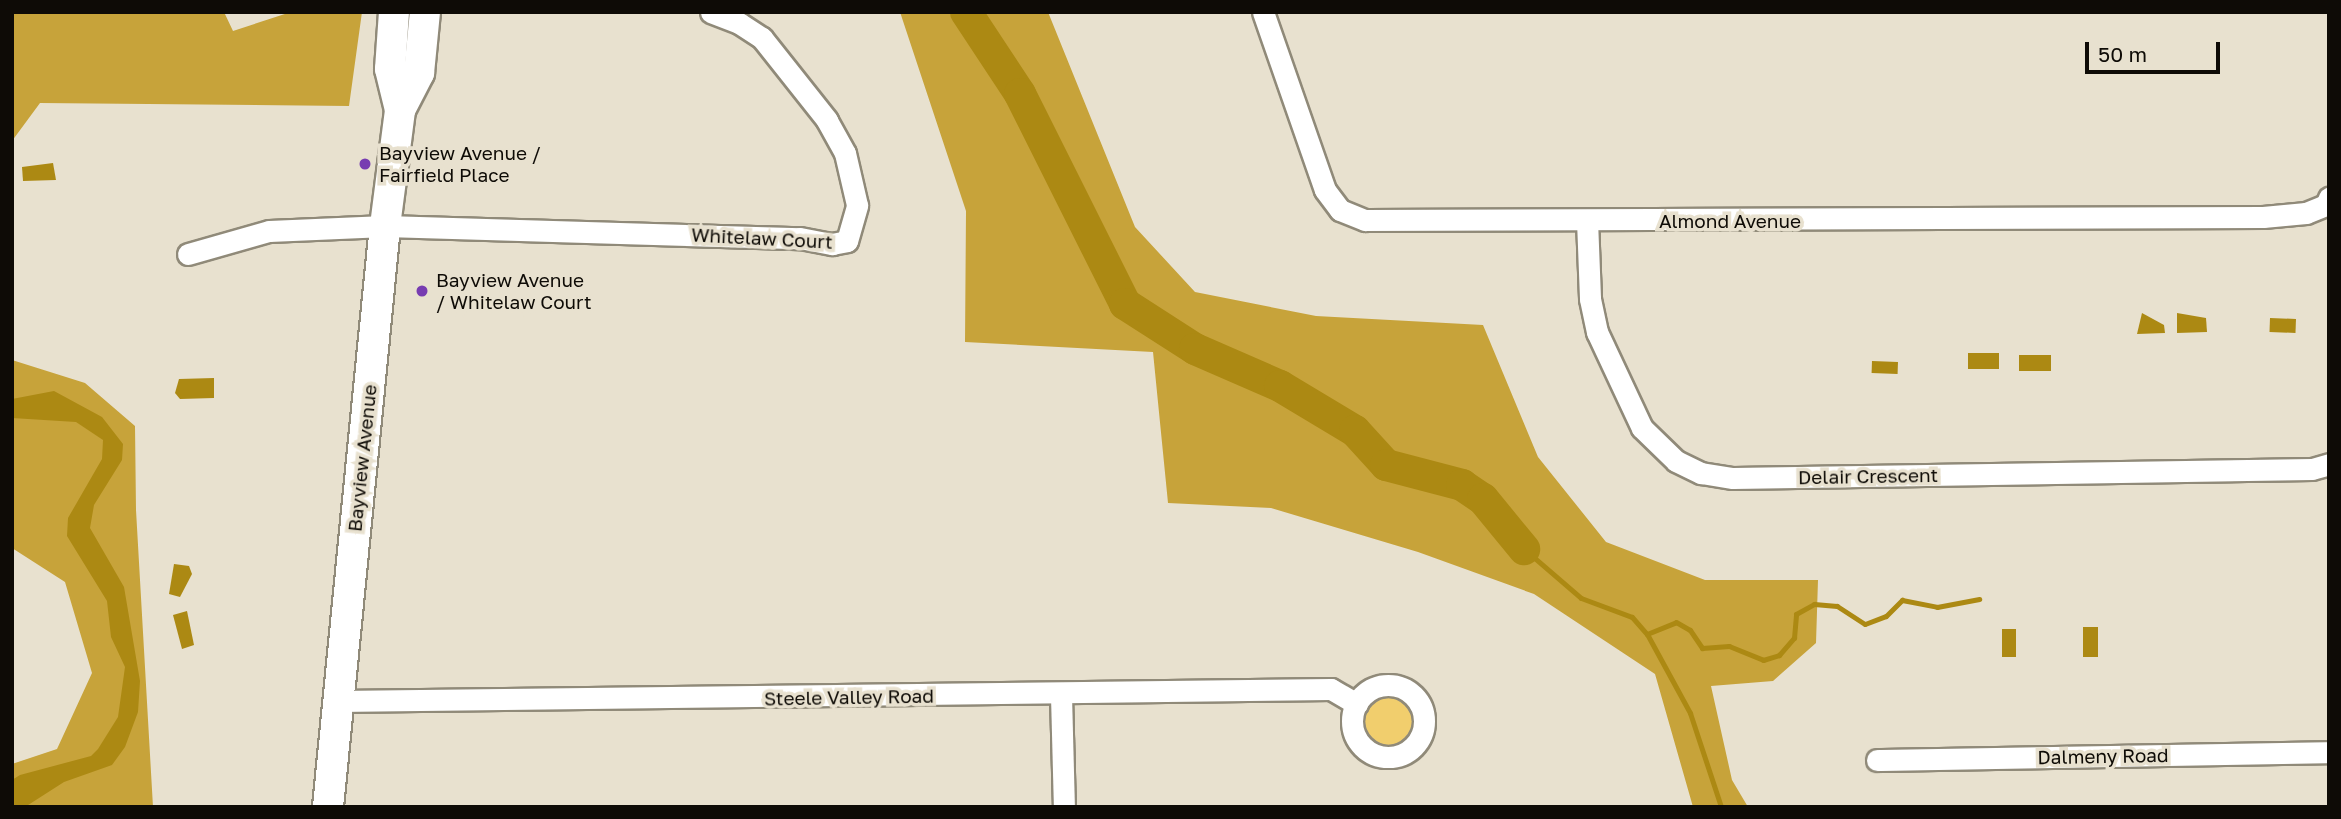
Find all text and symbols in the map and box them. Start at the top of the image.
scale bar [2089,28,2224,72]
text: 50 m [2098,41,2147,67]
place label: Bayview Avenue / Fairfield Place [379,142,541,186]
marker: Bayview Avenue / Fairfield Place [357,156,373,172]
street label: Almond Avenue [1659,210,1801,232]
street label: Whitelaw Court [691,223,833,253]
place label: Bayview Avenue / Whitelaw Court [436,269,591,313]
marker: Bayview Avenue / Whitelaw Court [414,283,430,299]
street label: Bayview Avenue [343,383,381,533]
street label: Delair Crescent [1798,463,1938,489]
street label: Steele Valley Road [764,684,934,710]
street label: Dalmeny Road [2037,743,2169,769]

